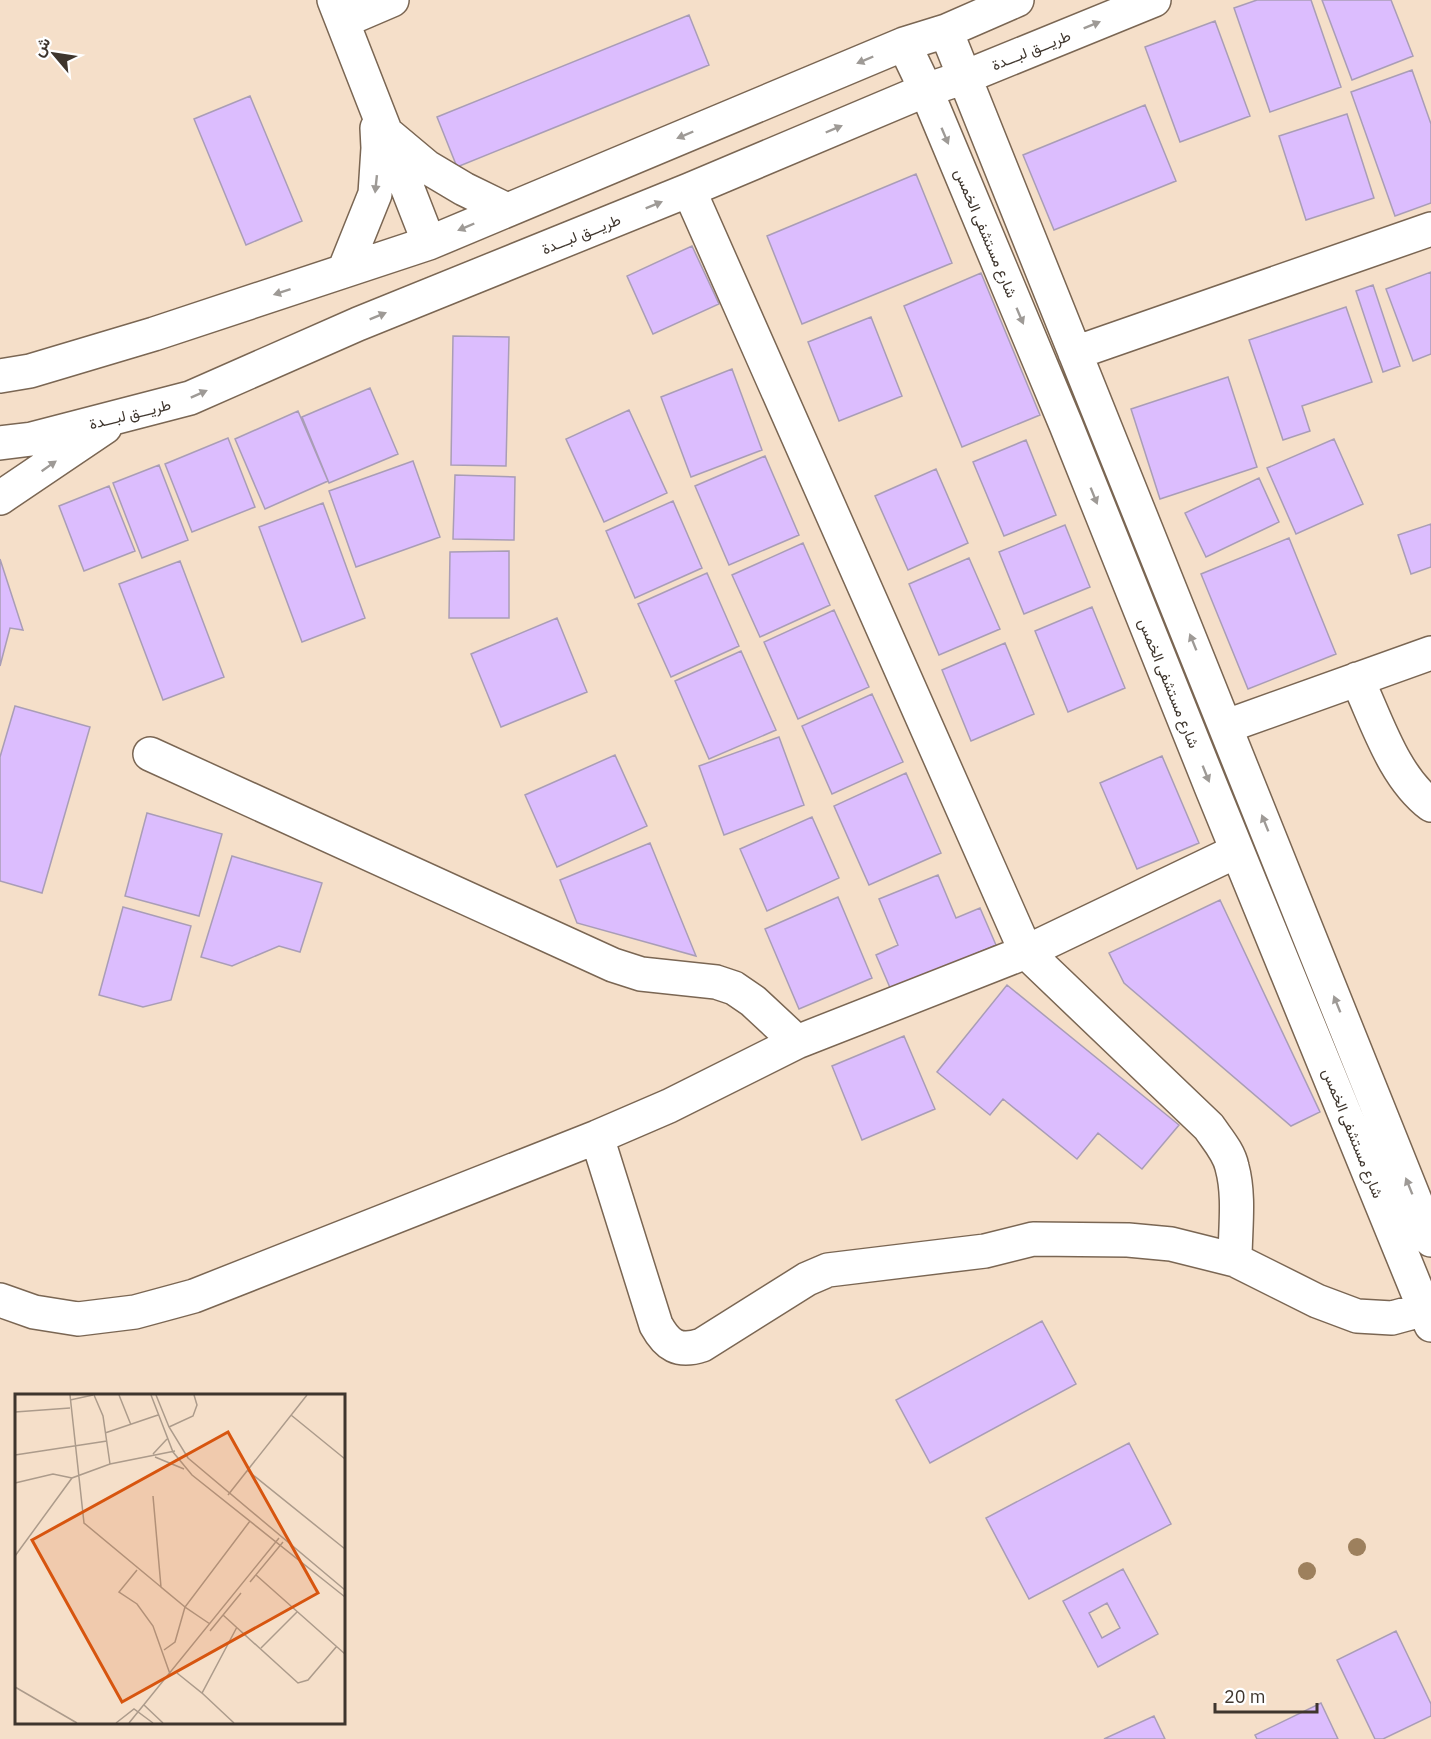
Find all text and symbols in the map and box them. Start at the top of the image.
one-way arrow [1084,20,1102,30]
north arrow [24,24,84,84]
street label: طريـــق لبـــدة [989,25,1074,75]
text: ش [27,33,54,60]
one-way arrow [856,56,874,65]
one-way arrow [825,124,843,134]
one-way arrow [940,127,950,145]
one-way arrow [676,131,694,140]
street label: شارع مستشفى الخمس [948,166,1022,301]
one-way arrow [371,175,381,194]
one-way arrow [645,200,663,210]
street label: طريـــق لبـــدة [539,209,624,259]
one-way arrow [457,222,475,232]
one-way arrow [273,287,291,297]
one-way arrow [1015,307,1025,325]
one-way arrow [369,311,387,320]
one-way arrow [191,389,209,399]
street label: طريـــق لبـــدة [87,395,173,434]
one-way arrow [41,461,57,472]
one-way arrow [1090,487,1099,505]
street label: شارع مستشفى الخمس [1132,615,1204,752]
one-way arrow [1188,633,1198,651]
one-way arrow [1201,766,1211,784]
one-way arrow [1260,814,1269,832]
one-way arrow [1332,995,1342,1013]
street label: شارع مستشفى الخمس [1316,1065,1388,1202]
one-way arrow [1404,1176,1414,1194]
inset map [15,1394,345,1724]
scale bar [1215,1676,1317,1714]
text: 20 m [1224,1685,1266,1708]

